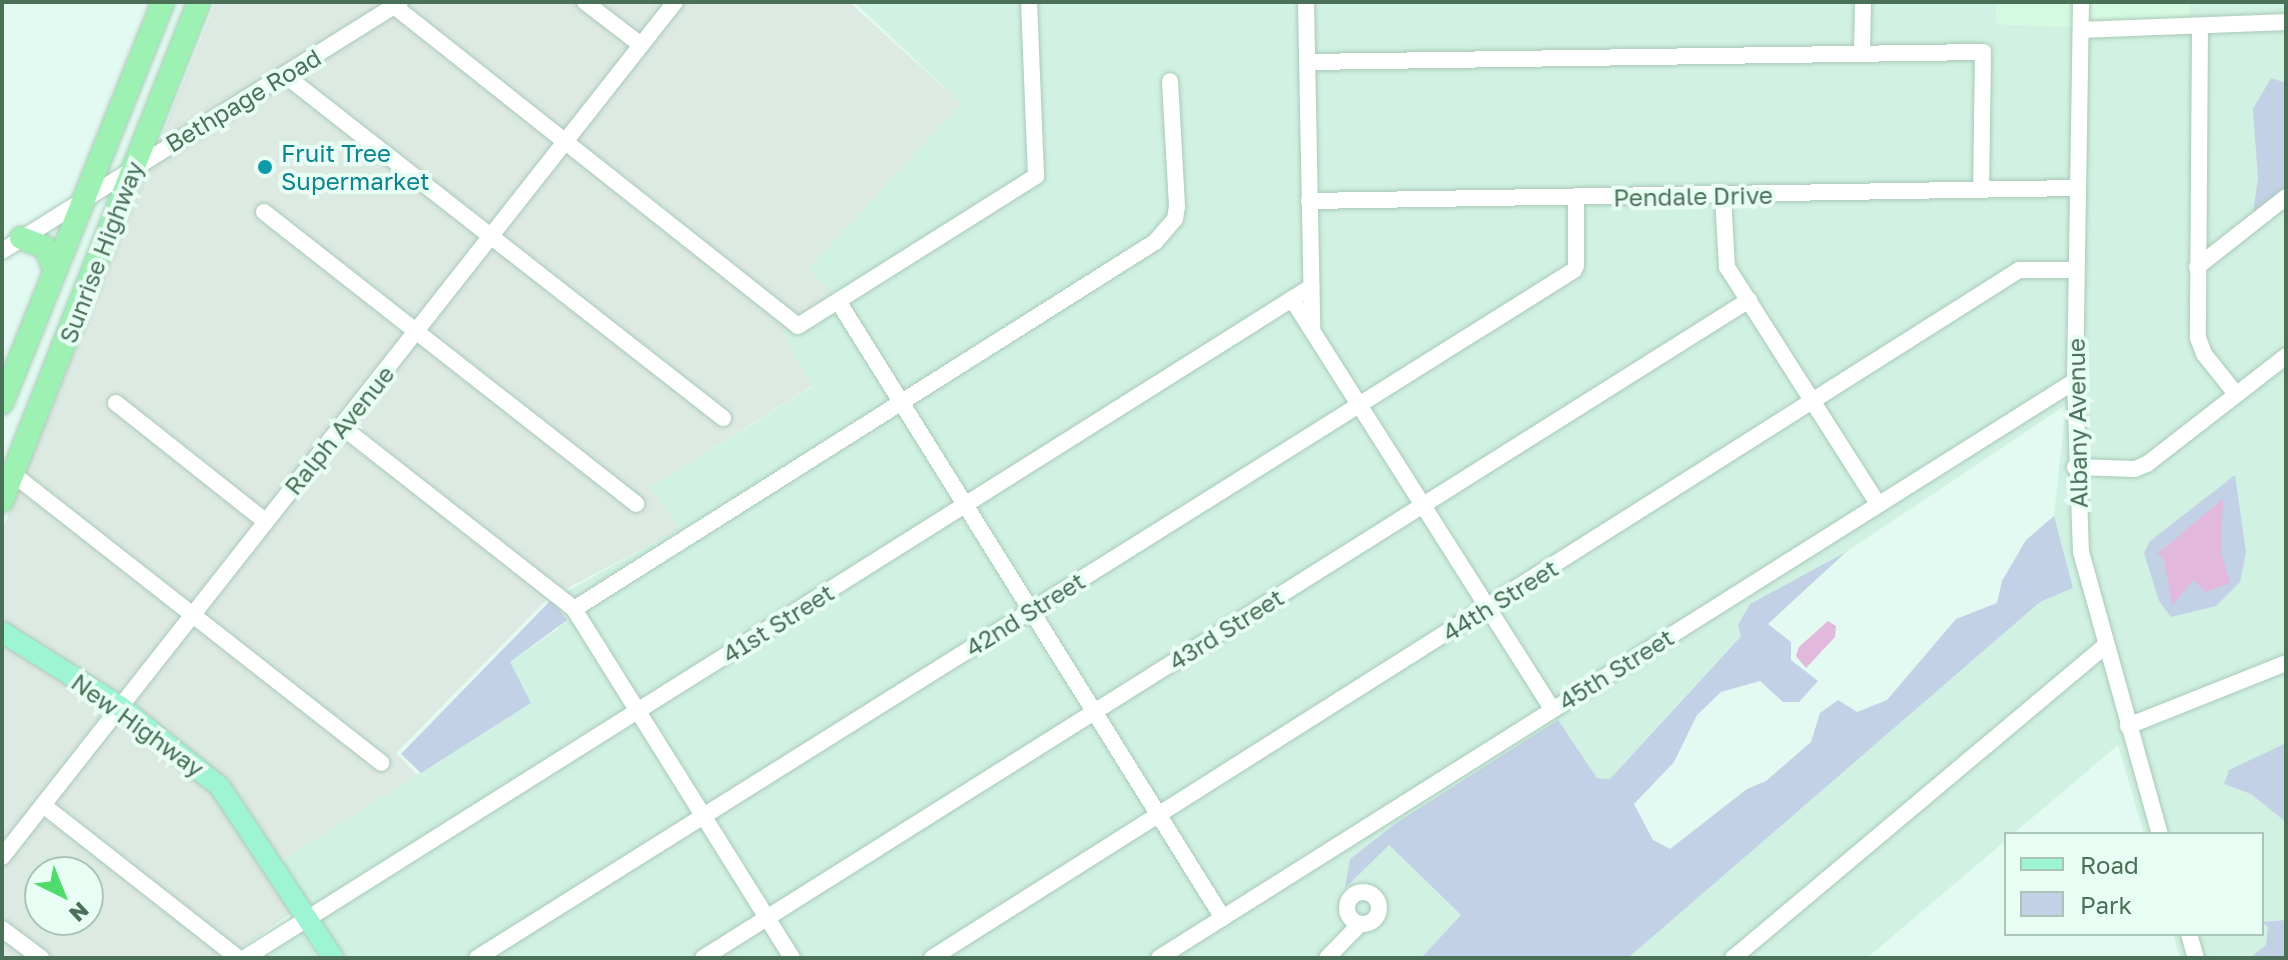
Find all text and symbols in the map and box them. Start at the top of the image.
street label: Bethpage Road [160,42,326,158]
place label: Fruit Tree Supermarket [281,139,430,195]
street label: Sunrise Highway [53,157,149,347]
marker: Fruit Tree Supermarket [256,158,274,176]
street label: Pendale Drive [1613,180,1773,212]
street label: Albany Avenue [2061,338,2093,508]
street label: Ralph Avenue [278,360,400,500]
street label: 44th Street [1437,553,1563,647]
street label: 42nd Street [960,566,1090,662]
street label: 41st Street [717,577,839,669]
street label: 43rd Street [1163,582,1289,676]
street label: 45th Street [1553,622,1679,716]
street label: New Highway [66,667,210,783]
legend [2004,832,2264,936]
text: Road [2080,850,2139,879]
north arrow [24,856,104,936]
text: Park [2080,890,2132,919]
text: N [64,897,95,928]

